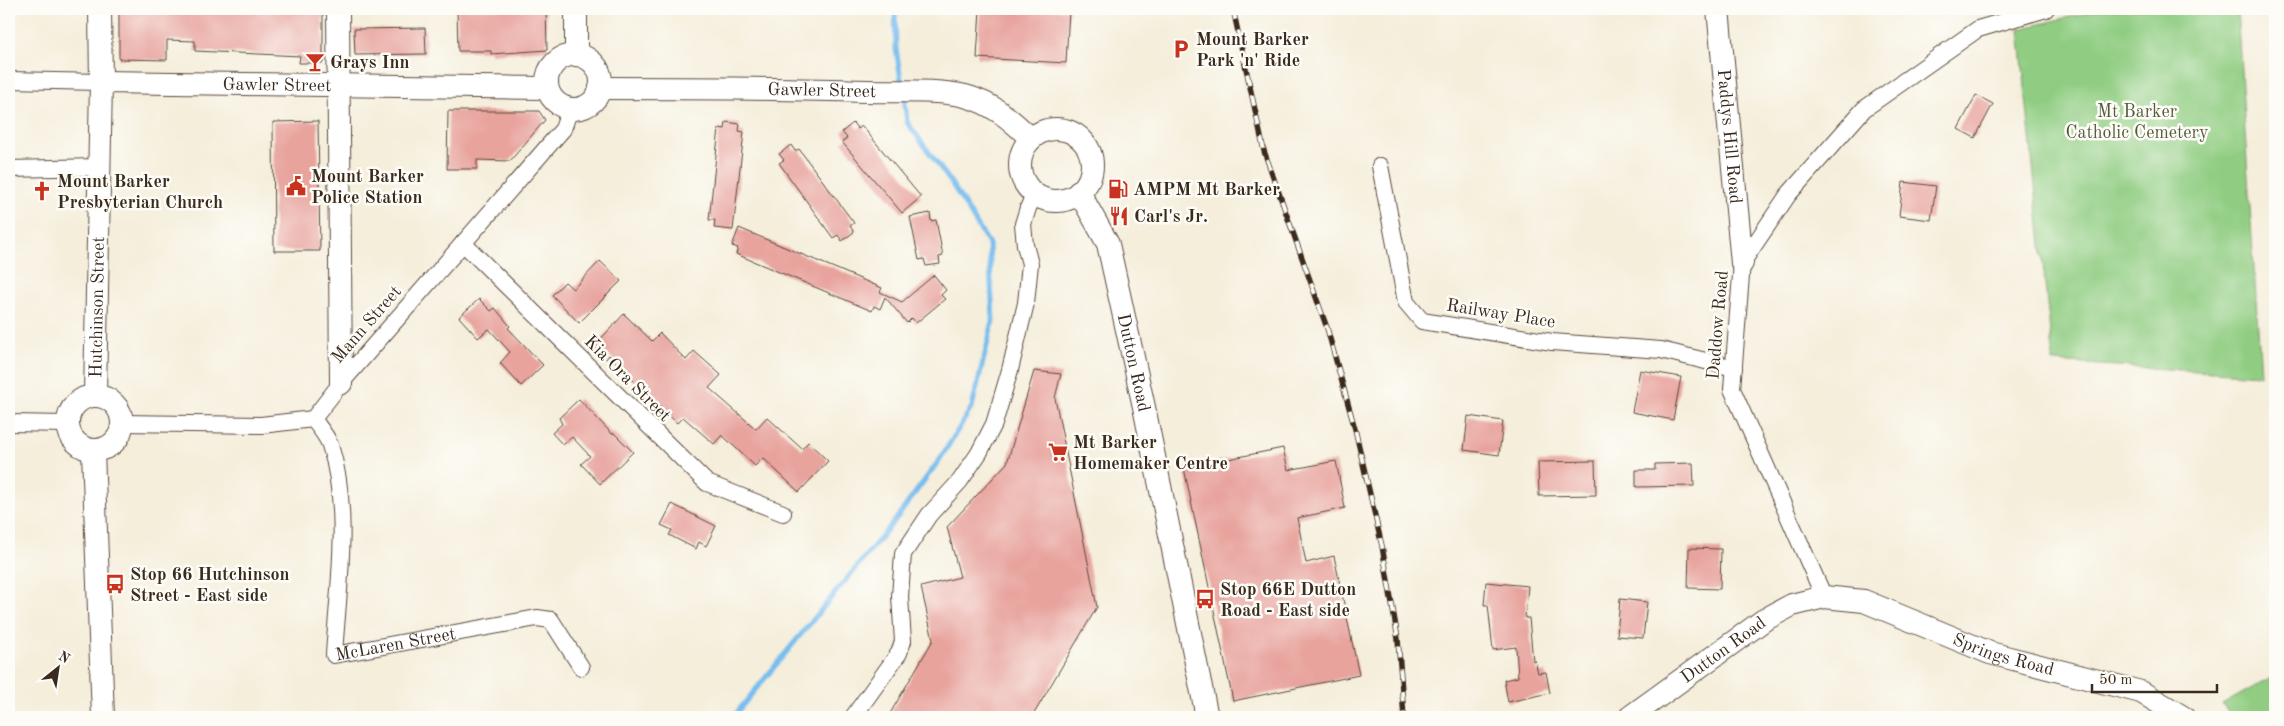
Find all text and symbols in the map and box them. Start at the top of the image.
place label: Mount Barker Park 'n' Ride [1196,31,1309,70]
parking icon: Mount Barker Park 'n' Ride [1170,38,1192,60]
bar icon: Grays Inn [304,51,326,73]
place label: Grays Inn [330,54,410,72]
street label: Paddys Hill Road [1714,68,1744,205]
street label: Gawler Street [222,76,331,95]
street label: Gawler Street [767,81,876,101]
park label: Mt Barker Catholic Cemetery [2066,103,2209,142]
place label: Mount Barker Police Station [311,168,424,207]
place label: Mount Barker Presbyterian Church [57,173,223,212]
public building icon: Mount Barker Police Station [285,175,307,197]
fuel station icon: AMPM Mt Barker [1107,178,1129,200]
church icon: Mount Barker Presbyterian Church [31,180,53,202]
place label: AMPM Mt Barker [1133,181,1280,199]
restaurant icon: Carl's Jr. [1108,205,1130,227]
place label: Carl's Jr. [1134,208,1208,226]
street label: Hutchinson Street [87,236,108,378]
street label: Daddow Road [1704,270,1732,380]
street label: Mann Street [328,282,405,367]
street label: Railway Place [1445,296,1557,331]
street label: Dutton Road [1114,312,1153,414]
street label: Kia Ora Street [581,332,674,425]
place label: Mt Barker Homemaker Centre [1073,434,1228,473]
supermarket icon: Mt Barker Homemaker Centre [1047,441,1069,463]
place label: Stop 66 Hutchinson Street - East side [130,566,289,605]
bus stop icon: Stop 66 Hutchinson Street - East side [104,573,126,595]
place label: Stop 66E Dutton Road - East side [1220,581,1356,620]
bus stop icon: Stop 66E Dutton Road - East side [1194,588,1216,610]
street label: Dutton Road [1678,614,1770,687]
street label: McLaren Street [334,625,457,665]
street label: Springs Road [1950,631,2056,679]
north arrow [32,644,82,694]
text: N [56,649,72,666]
scale bar [2092,661,2216,693]
text: 50 m [2099,673,2133,688]

